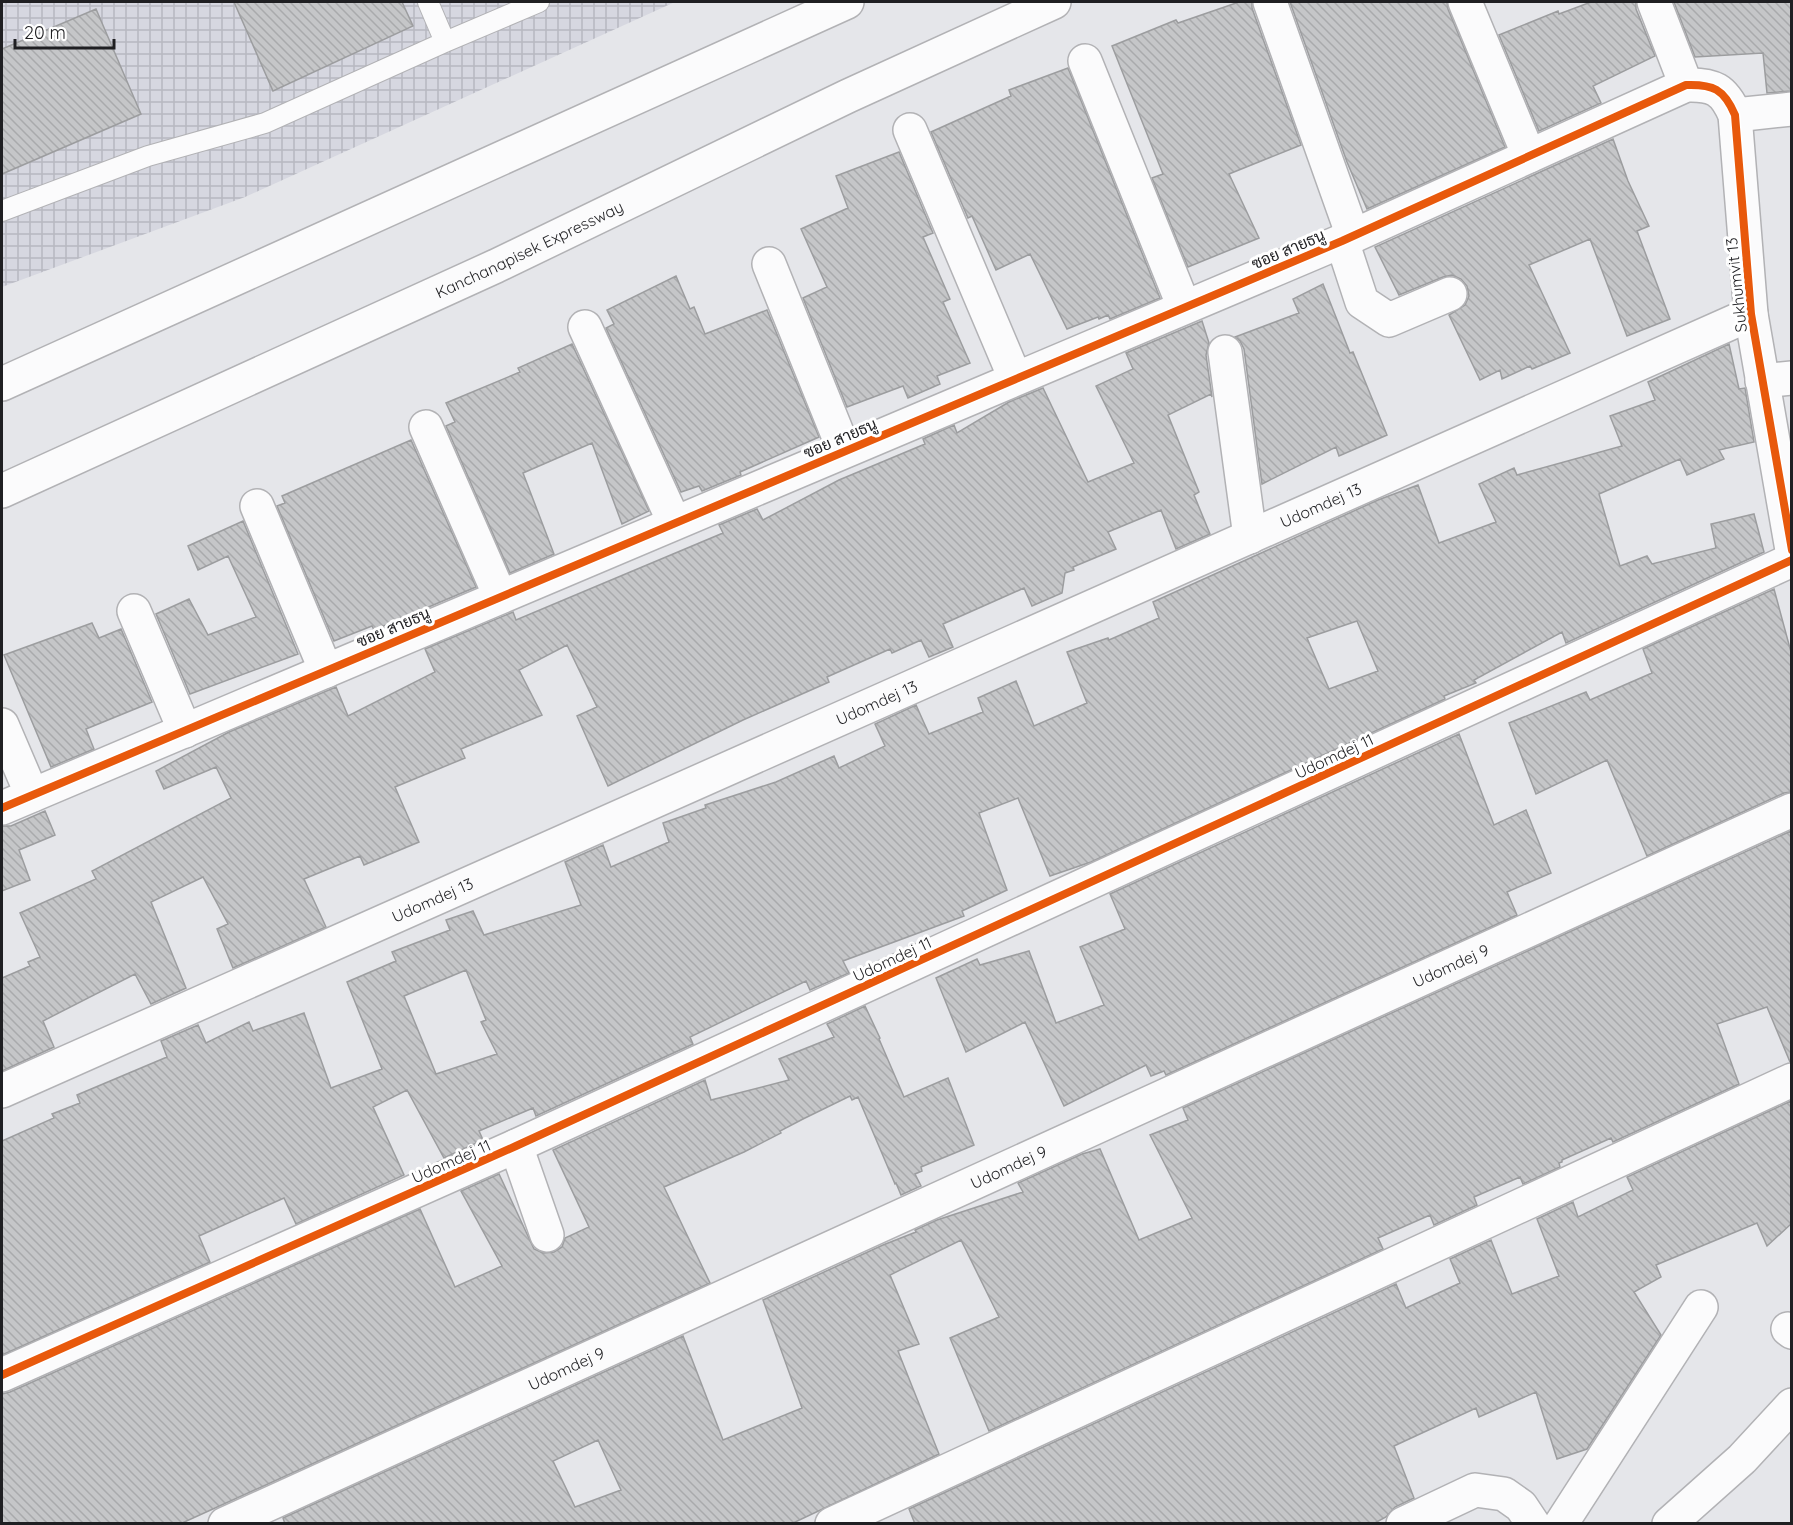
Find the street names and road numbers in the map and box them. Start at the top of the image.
street label: Kanchanapisek Expressway [432,196,626,302]
street label: ซอย สายธนู [1248,225,1329,275]
street label: Sukhumvit 13 [1721,237,1751,333]
street label: ซอย สายธนู [800,414,881,464]
street label: Udomdej 13 [1277,478,1365,532]
street label: ซอย สายธนู [353,603,434,653]
street label: Udomdej 13 [833,676,920,729]
street label: Udomdej 11 [1291,729,1377,783]
street label: Udomdej 13 [389,873,476,927]
street label: Udomdej 11 [849,932,935,986]
street label: Udomdej 9 [1409,939,1492,992]
street label: Udomdej 11 [408,1135,494,1187]
street label: Udomdej 9 [967,1141,1050,1193]
street label: Udomdej 9 [525,1342,608,1395]

